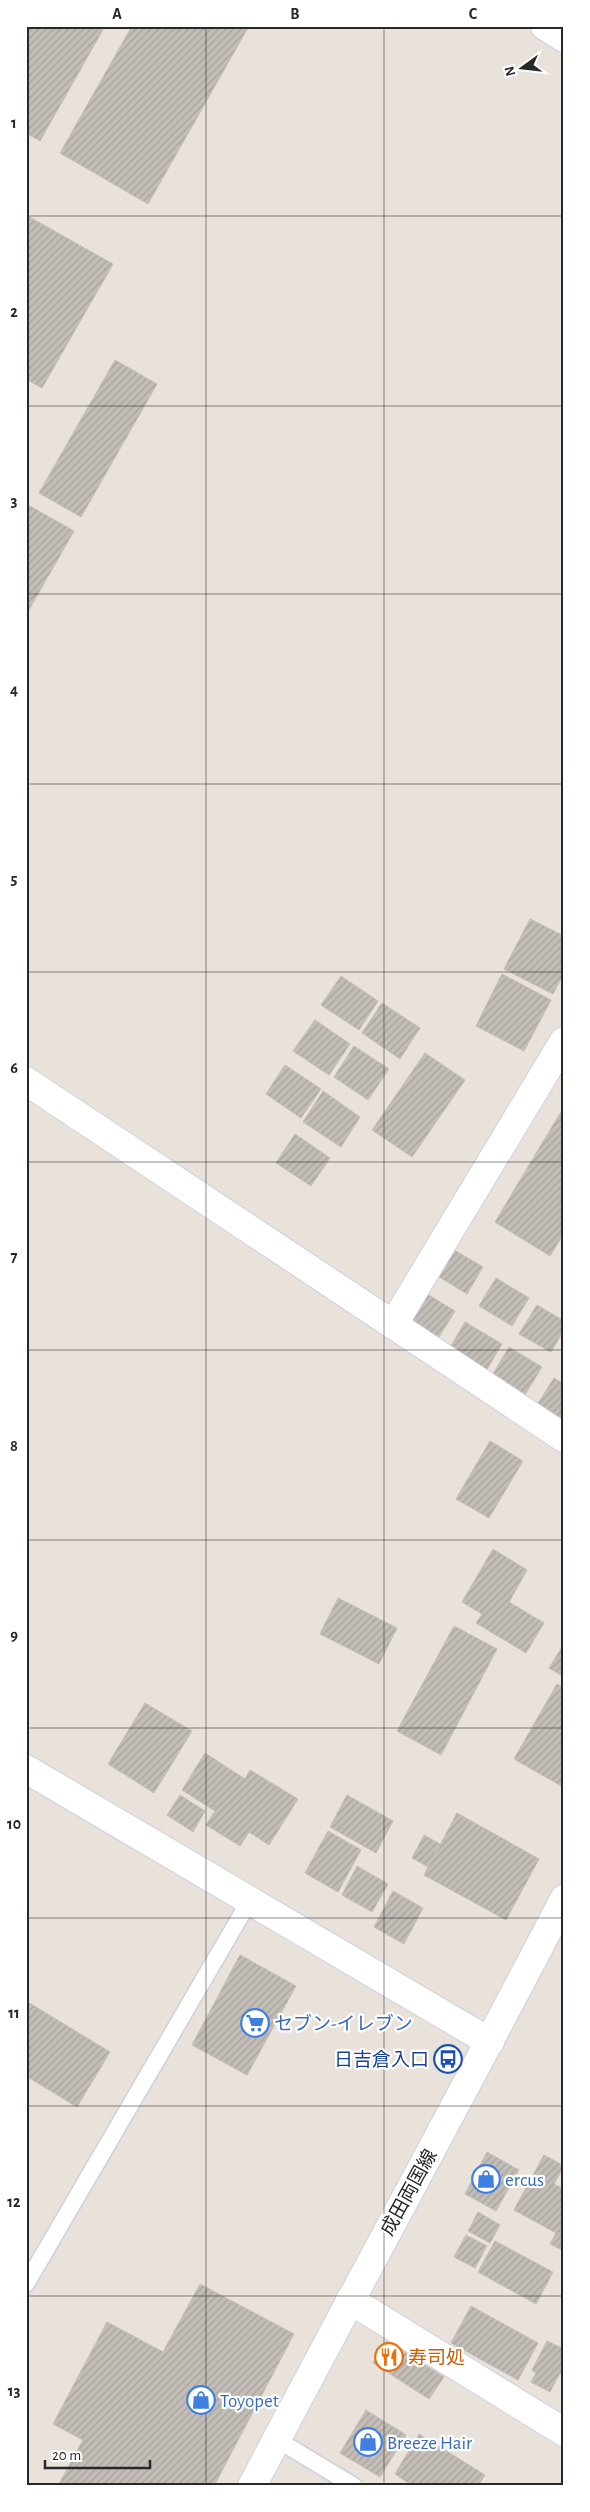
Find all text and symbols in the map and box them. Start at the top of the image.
text: A [112,6,122,22]
text: B [290,6,300,22]
text: C [469,6,478,22]
north arrow [498,42,548,92]
text: N [502,65,518,78]
text: 1 [11,115,17,131]
text: 2 [10,304,18,320]
text: 3 [11,493,18,509]
text: 4 [10,682,18,698]
text: 5 [11,871,18,887]
text: 6 [10,1060,18,1076]
text: 7 [11,1249,18,1265]
text: 8 [10,1438,18,1454]
text: 9 [10,1627,18,1643]
text: 10 [7,1816,21,1832]
text: 11 [8,2005,20,2021]
supermarket icon: セブン-イレブン [240,2008,270,2038]
place label: セブン-イレブン [274,2013,413,2034]
bus stop icon: 日吉倉入口 [433,2044,463,2074]
place label: 日吉倉入口 [334,2050,429,2070]
street label: 成田両国線 [376,2146,441,2239]
shop icon: ercus [471,2164,501,2194]
place label: ercus [505,2171,544,2190]
text: 12 [7,2194,21,2210]
restaurant icon: 寿司処 [374,2342,404,2372]
place label: 寿司処 [408,2347,465,2368]
text: 13 [8,2383,20,2399]
shop icon: Toyopet [186,2385,216,2415]
place label: Toyopet [220,2392,279,2411]
shop icon: Breeze Hair [353,2427,383,2457]
place label: Breeze Hair [387,2434,472,2453]
scale bar [45,2437,150,2469]
text: 20 m [52,2448,81,2463]

